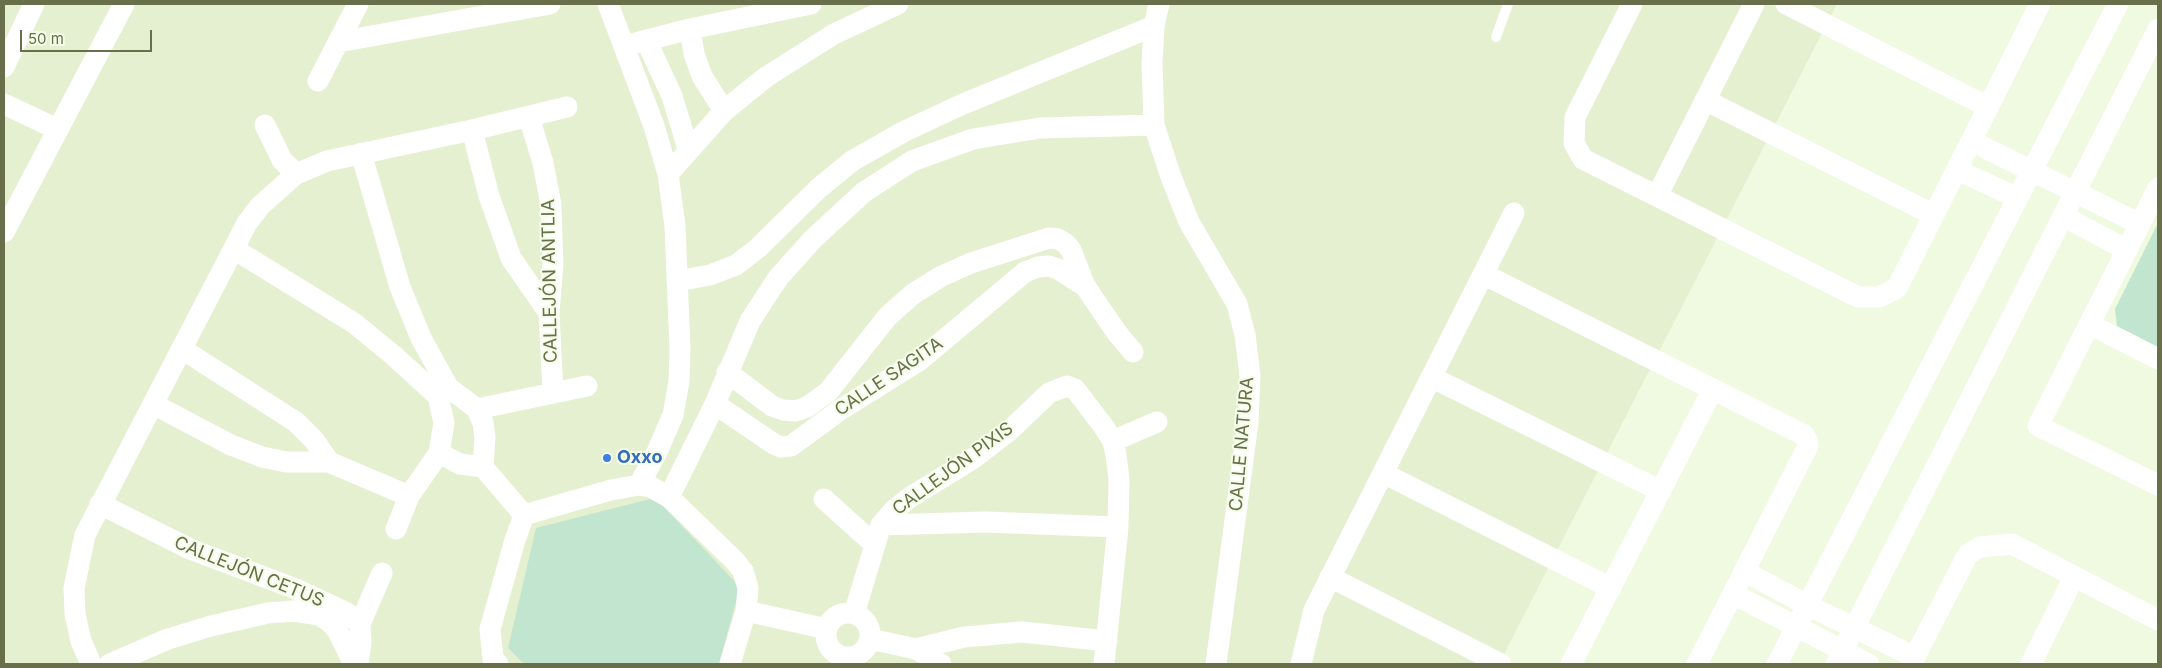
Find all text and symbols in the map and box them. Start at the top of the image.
scale bar [22,20,155,52]
text: 50 m [28,29,64,48]
street label: CALLEJÓN ANTLIA [538,199,562,363]
street label: CALLE SAGITA [831,333,947,421]
street label: CALLE NATURA [1225,376,1259,512]
street label: CALLEJÓN PIXIS [888,418,1018,520]
place label: Oxxo [617,447,662,469]
marker: Oxxo [601,452,613,464]
street label: CALLEJÓN CETUS [171,532,327,612]

